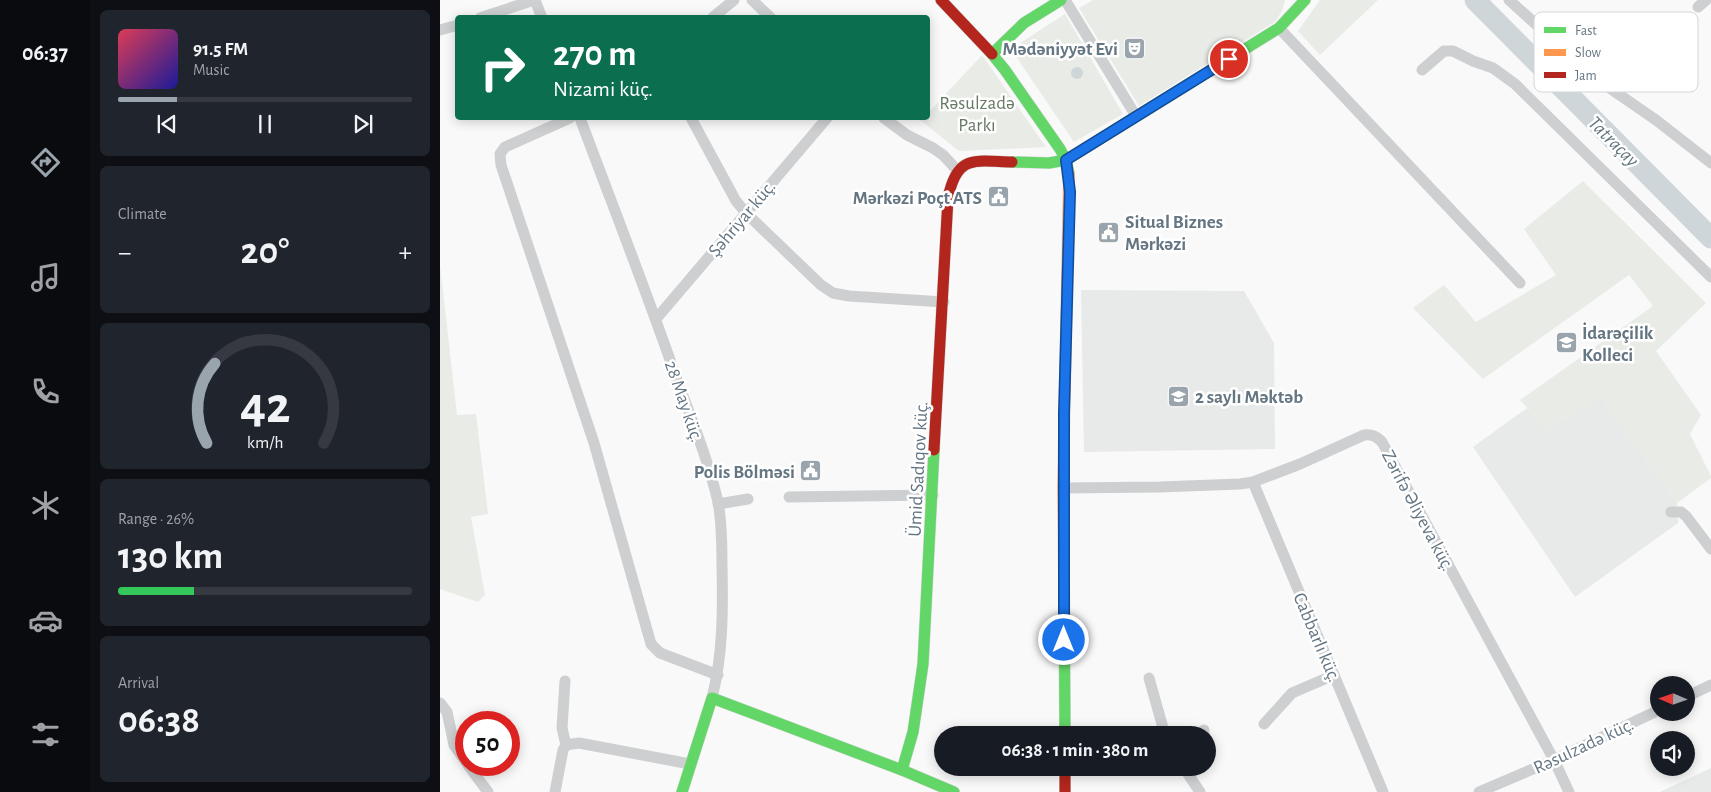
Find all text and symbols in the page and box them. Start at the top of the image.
legend [1534,12,1698,92]
text: Fast [1575,24,1597,38]
icon: right [470,35,535,100]
theatre icon: Mədəniyyət Evi [1122,36,1146,60]
text: 270 m [553,37,636,72]
pin [1208,38,1250,80]
text: 91.5 FM [193,40,248,59]
place label: Mədəniyyət Evi [1003,40,1118,59]
text: 06:37 [22,42,68,64]
icon: arrive [1215,45,1243,73]
text: Slow [1575,46,1602,60]
text: Music [193,62,229,78]
text: Jam [1575,69,1597,83]
text: Nizami küç. [553,78,653,100]
park label: Rəsulzadə Parkı [939,94,1015,135]
icon: previous [153,110,181,138]
icon: pause [251,110,279,138]
icon: next [349,110,377,138]
water label: Tatraçay [1584,113,1643,171]
icon: directions [28,145,63,180]
street label: Şəhriyar küç. [705,177,779,261]
public building icon: Mərkəzi Poçt ATS [986,185,1010,209]
place label: Mərkəzi Poçt ATS [853,189,982,208]
text: Climate [118,206,167,222]
place label: Situal Biznes Mərkəzi [1125,213,1223,254]
public building icon: Situal Biznes Mərkəzi [1097,220,1121,244]
text: 20° [241,233,289,271]
text: − [118,239,131,267]
text: + [399,239,412,267]
icon: music [28,260,63,295]
place label: İdarəçilik Kolleci [1582,322,1654,365]
school or university icon: İdarəçilik Kolleci [1554,331,1578,355]
street label: 28 May küç. [661,358,706,445]
icon: phone [28,374,63,409]
text: 42 [240,380,290,432]
school or university icon: 2 saylı Məktəb [1167,384,1191,408]
place label: 2 saylı Məktəb [1195,388,1303,407]
street label: Ümid Sadıqov küç. [904,401,932,537]
text: km/h [247,434,283,452]
street label: Zərifə Əliyeva küç. [1378,447,1457,574]
public building icon: Polis Bölməsi [799,459,823,483]
place label: Polis Bölməsi [694,463,795,482]
icon: climate [28,488,63,523]
text: Range · 26% [118,511,194,527]
text: 130 km [118,538,223,576]
street label: Cabbarlı küç. [1289,590,1344,685]
icon: car [28,603,63,638]
position arrow [1037,613,1089,665]
text: Arrival [118,675,159,691]
north arrow [1650,676,1695,721]
map controls [1650,676,1695,776]
text: 06:38 [118,702,200,740]
speed limit sign: 50 [455,711,520,776]
street label: Rəsulzadə küç. [1531,715,1637,778]
icon: filters [28,717,63,752]
button: sound [1650,731,1695,776]
text: 06:38 · 1 min · 380 m [1002,741,1148,760]

